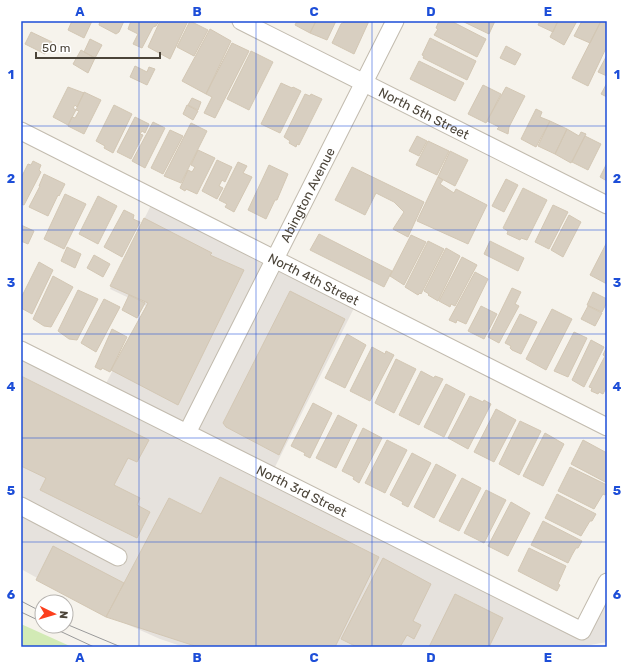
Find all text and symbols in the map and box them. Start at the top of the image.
text: A [75,4,85,19]
text: B [192,4,202,19]
text: C [309,4,319,19]
text: D [426,4,436,19]
text: E [544,4,552,19]
scale bar [36,34,160,60]
text: 50 m [42,41,70,55]
text: 1 [8,67,14,82]
text: 1 [614,67,620,82]
street label: North 5th Street [376,85,472,143]
street label: Abington Avenue [278,145,338,245]
text: 2 [7,171,15,186]
text: 2 [613,171,621,186]
street label: North 4th Street [266,250,361,308]
text: 3 [7,275,16,290]
text: 3 [613,275,622,290]
text: 4 [7,379,16,394]
text: 4 [613,379,622,394]
street label: North 3rd Street [254,462,349,520]
text: 5 [7,483,15,498]
text: 5 [613,483,621,498]
text: 6 [7,587,16,602]
text: 6 [613,587,622,602]
north arrow [34,594,74,634]
text: N [57,610,70,619]
text: A [75,650,85,665]
text: B [192,650,202,665]
text: C [309,650,319,665]
text: D [426,650,436,665]
text: E [544,650,552,665]

